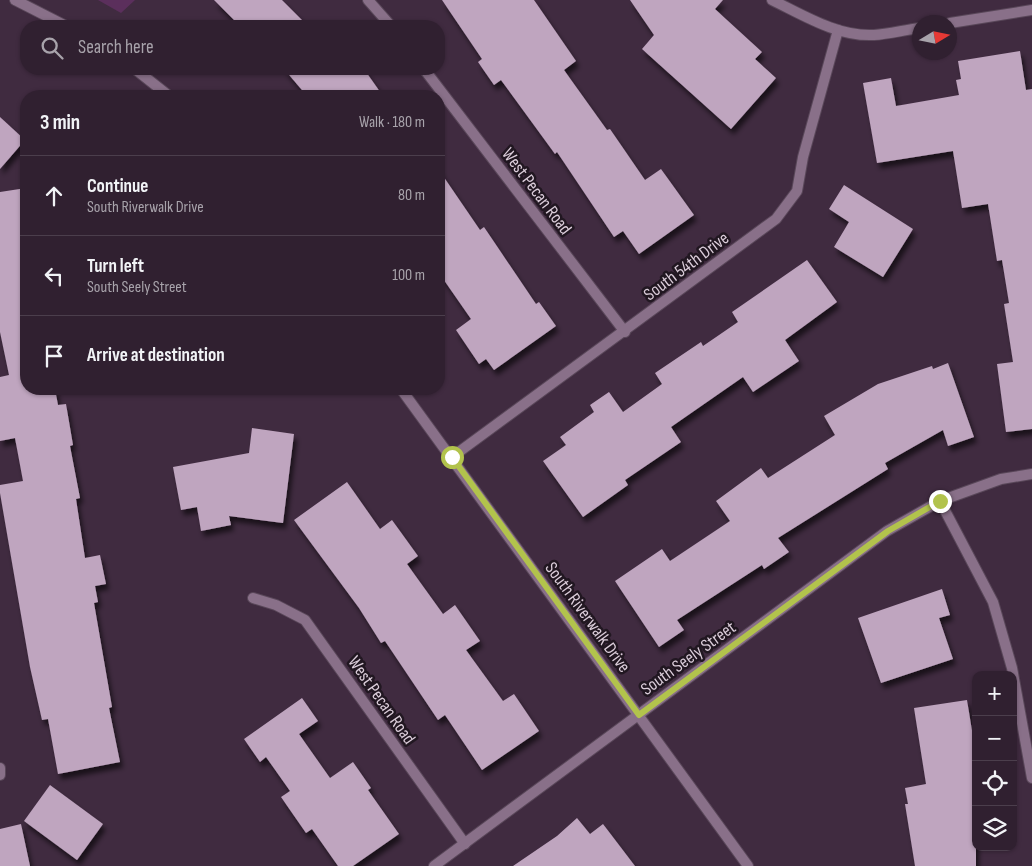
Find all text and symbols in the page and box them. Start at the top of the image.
north arrow [912,15,957,60]
search box [20,20,445,75]
icon: search [38,34,66,62]
text: Search here [78,36,154,59]
text: 3 min [40,110,80,135]
text: Walk · 180 m [359,113,425,132]
street label: West Pecan Road [497,144,576,239]
text: Continue [87,175,148,198]
icon: ahead [40,182,68,210]
text: 80 m [398,186,425,205]
text: South Riverwalk Drive [87,198,204,217]
street label: South 54th Drive [640,228,733,305]
text: Turn left [87,255,144,278]
icon: left [40,262,68,290]
text: 100 m [392,266,425,285]
text: South Seely Street [87,278,187,297]
icon: arrive [40,342,68,370]
text: Arrive at destination [87,344,225,367]
route start [441,446,464,469]
route end [929,490,952,513]
street label: South Riverwalk Drive [541,558,635,677]
street label: South Seely Street [637,617,740,700]
street label: West Pecan Road [344,652,420,748]
map controls [972,671,1017,851]
button: + [972,671,1017,716]
button: − [972,716,1017,761]
button: locate [972,761,1017,806]
button: layers [972,806,1017,851]

